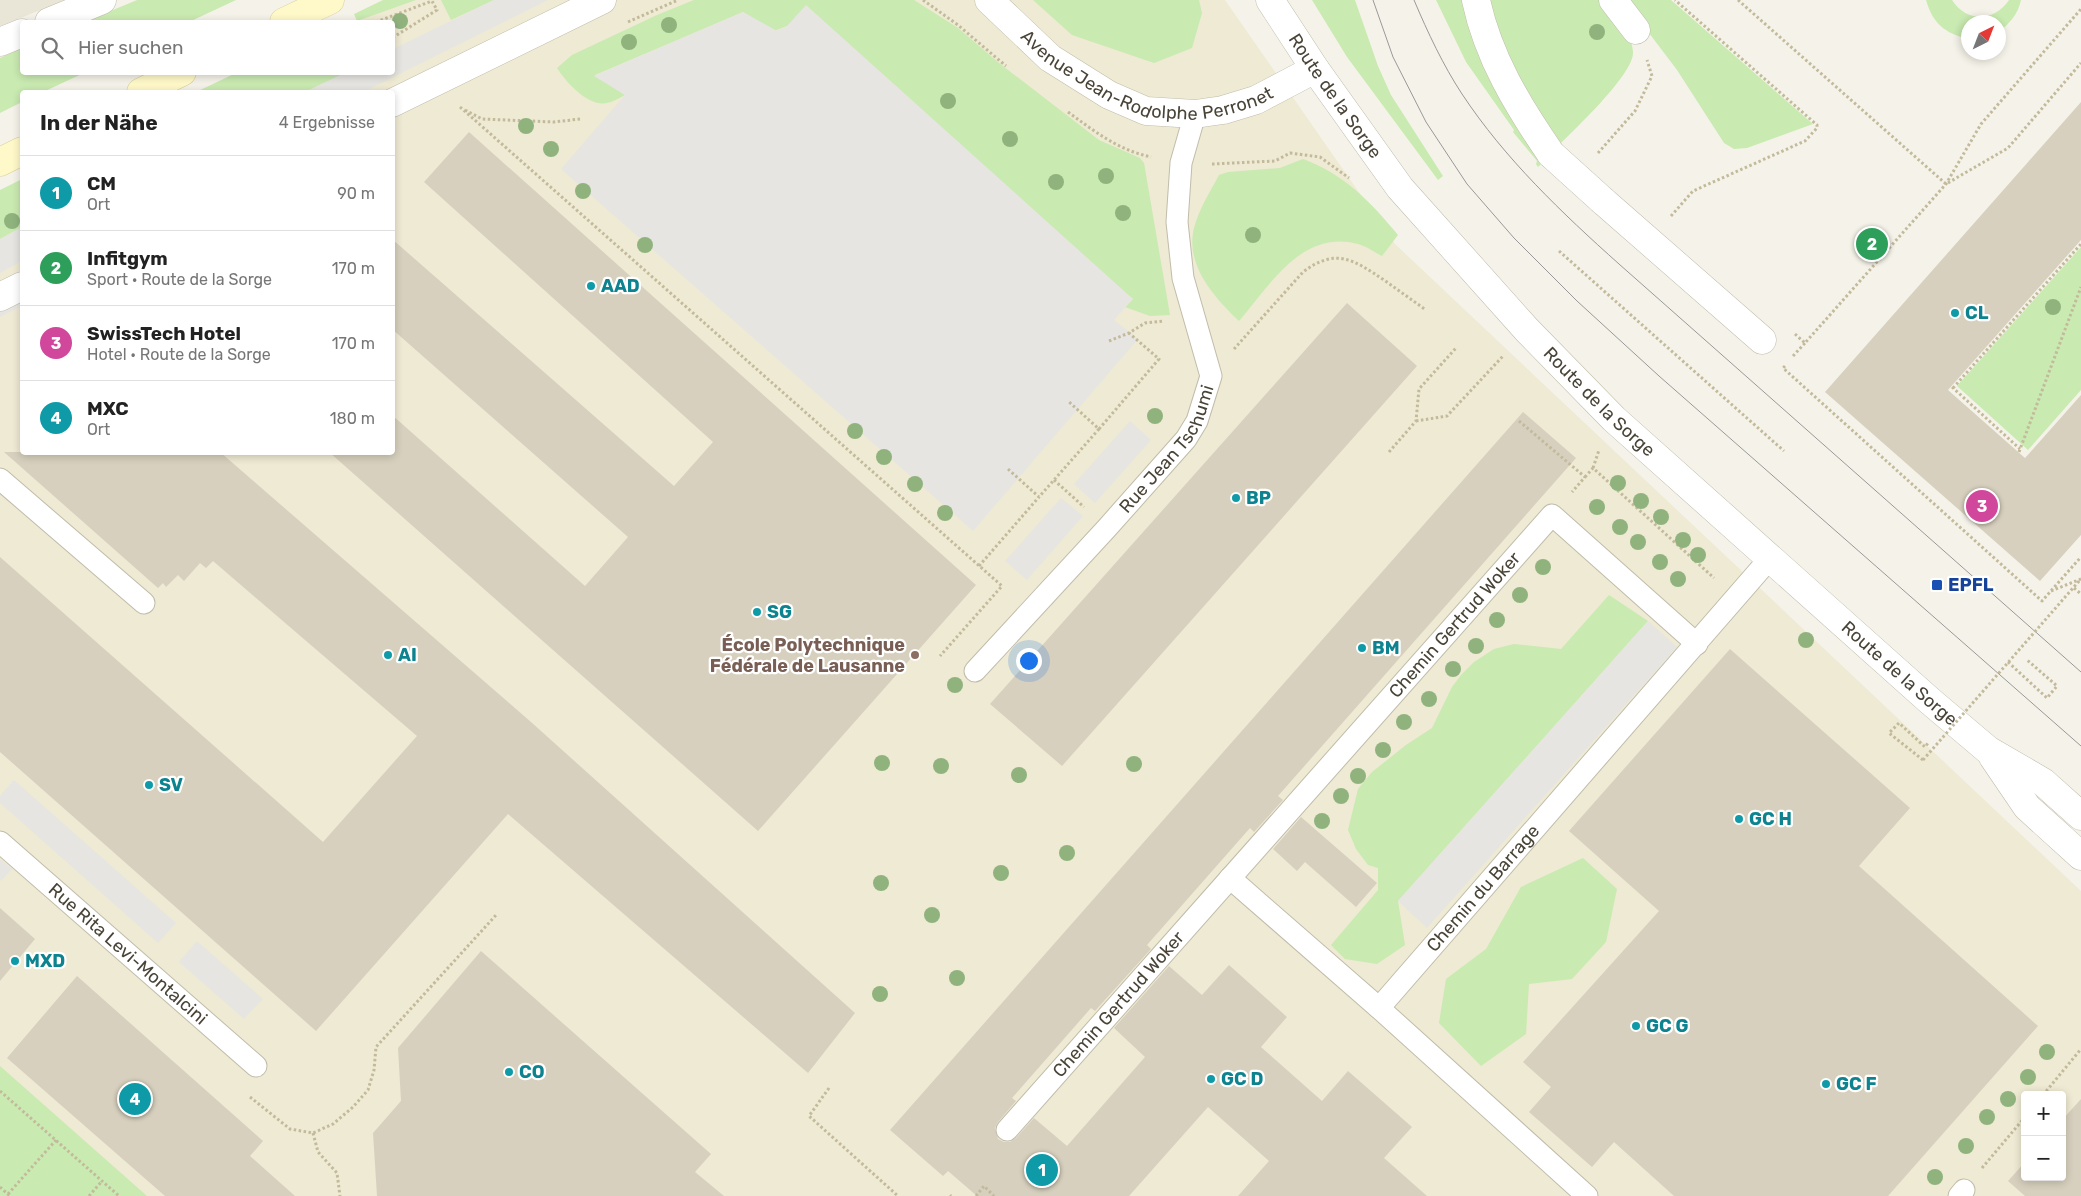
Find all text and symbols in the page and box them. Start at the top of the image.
north arrow [1961,15,2006,60]
search box [20,20,395,75]
street label: Avenue Jean-Rodolphe Perronet [1016,25,1277,125]
street label: Route de la Sorge [1284,29,1386,163]
icon: search [38,34,66,62]
text: Hier suchen [78,36,184,59]
text: In der Nähe [40,110,158,135]
text: 4 Ergebnisse [279,113,375,132]
text: CM [87,172,116,195]
text: 1 [52,184,60,203]
text: 90 m [337,184,375,203]
text: Ort [87,195,110,214]
pin: 2 [1856,225,1888,263]
text: Infitgym [87,247,168,270]
text: 2 [51,259,61,278]
text: 170 m [332,259,375,278]
text: Sport · Route de la Sorge [87,270,272,289]
place label: AAD [601,275,640,297]
marker: AAD [585,280,597,292]
place label: CL [1965,302,1989,324]
marker: CL [1949,307,1961,319]
text: SwissTech Hotel [87,322,241,345]
text: 3 [51,334,61,353]
text: 170 m [332,334,375,353]
street label: Route de la Sorge [1539,342,1659,461]
text: Hotel · Route de la Sorge [87,345,271,364]
street label: Rue Jean Tschumi [1114,382,1219,518]
text: MXC [87,397,129,420]
text: 4 [51,409,61,428]
text: 180 m [330,409,375,428]
text: Ort [87,420,110,439]
place label: BP [1246,487,1271,509]
pin: 3 [1966,487,1998,525]
marker: BP [1230,492,1242,504]
street label: Chemin Gertrud Woker [1384,547,1525,702]
place label: EPFL [1948,574,1994,596]
marker: EPFL [1930,578,1944,592]
place label: SG [767,601,792,623]
marker: SG [751,606,763,618]
street label: Route de la Sorge [1837,616,1962,730]
place label: École Polytechnique Fédérale de Lausanne [710,634,905,677]
place label: BM [1372,637,1400,659]
marker: BM [1356,642,1368,654]
place label: AI [398,644,417,666]
your location [1016,648,1042,674]
marker: AI [382,649,394,661]
marker: École Polytechnique Fédérale de Lausanne [909,649,921,661]
place label: SV [159,774,183,796]
marker: SV [143,779,155,791]
place label: GC H [1749,808,1792,830]
marker: GC H [1733,813,1745,825]
street label: Chemin du Barrage [1422,820,1544,956]
street label: Rue Rita Levi-Montalcini [44,879,212,1029]
street label: Chemin Gertrud Woker [1048,927,1189,1082]
place label: MXD [25,950,65,972]
marker: MXD [9,955,21,967]
place label: GC G [1646,1015,1688,1037]
marker: GC G [1630,1020,1642,1032]
place label: CO [519,1061,544,1083]
marker: CO [503,1066,515,1078]
place label: GC D [1221,1068,1263,1090]
marker: GC D [1205,1073,1217,1085]
place label: GC F [1836,1073,1877,1095]
marker: GC F [1820,1078,1832,1090]
pin: 4 [119,1080,151,1118]
map controls [2021,1091,2066,1181]
button: + [2021,1091,2066,1136]
button: − [2021,1136,2066,1181]
pin: 1 [1026,1151,1058,1189]

